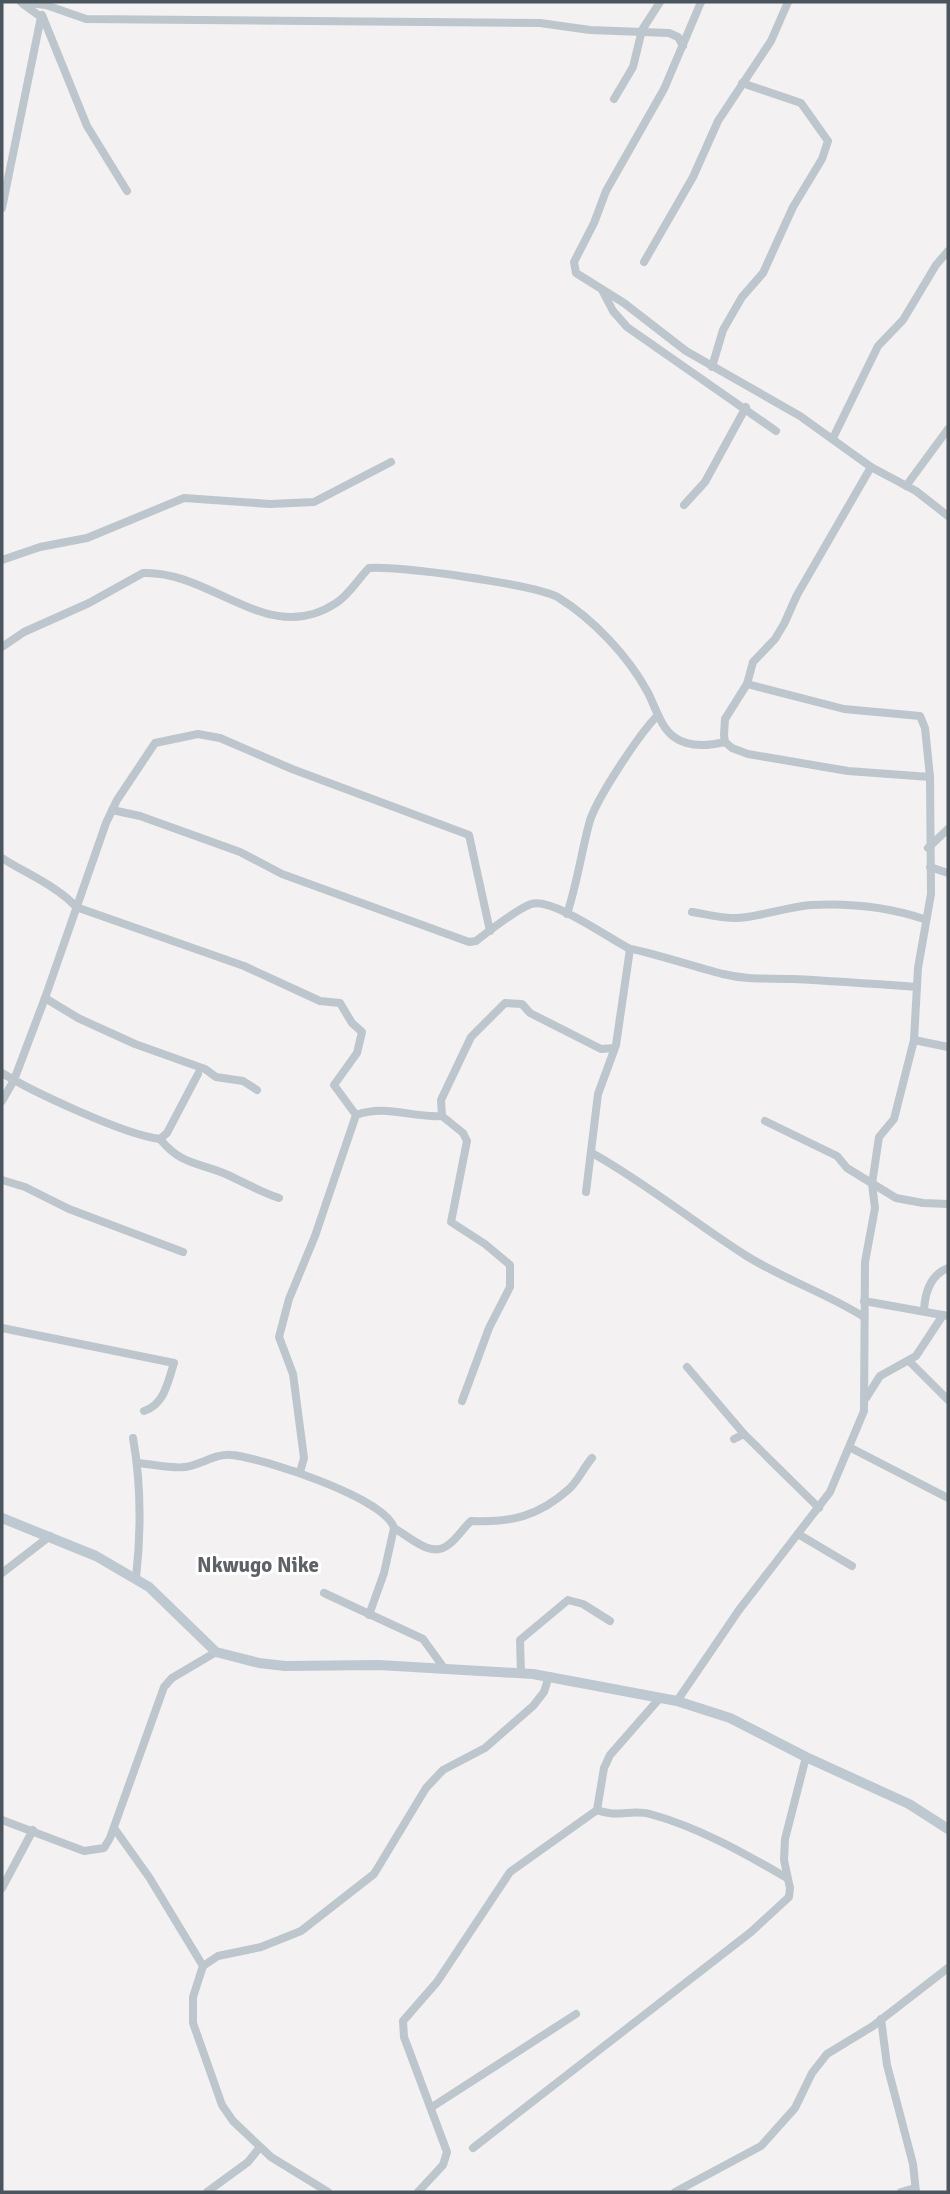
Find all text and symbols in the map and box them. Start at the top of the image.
district label: Nkwugo Nike [197,1552,319,1578]

